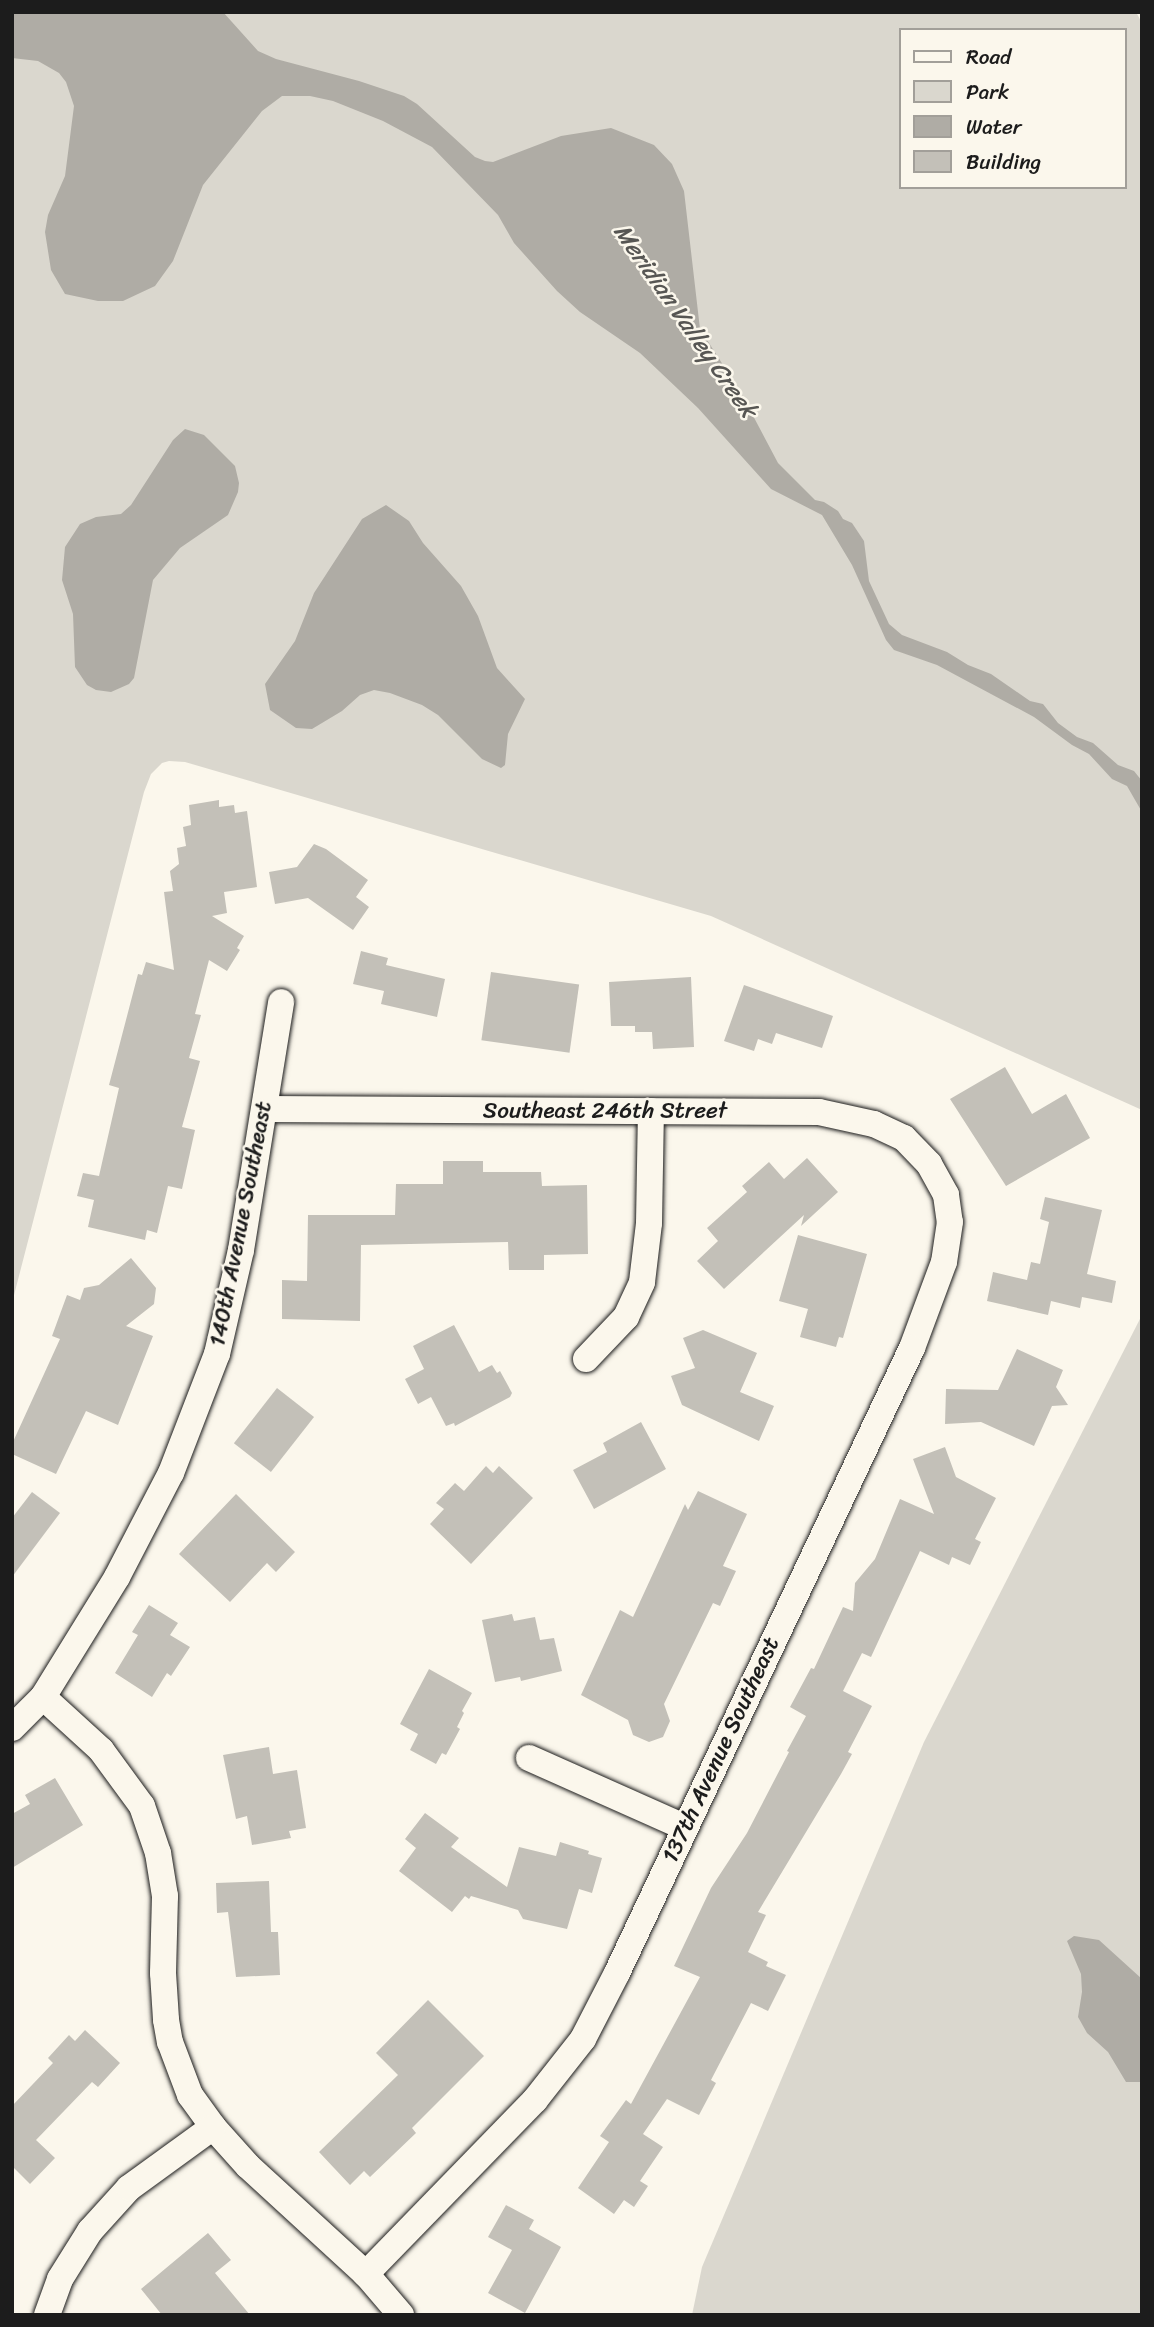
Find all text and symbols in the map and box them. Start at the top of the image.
legend [898,28,1126,189]
text: Road [966,38,1011,76]
text: Park [966,73,1009,111]
text: Water [966,108,1021,146]
text: Building [966,143,1041,181]
water label: Meridian Valley Creek [607,218,763,424]
street label: Southeast 246th Street [483,1097,727,1125]
street label: 140th Avenue Southeast [204,1099,278,1349]
street label: 137th Avenue Southeast [657,1633,785,1867]

